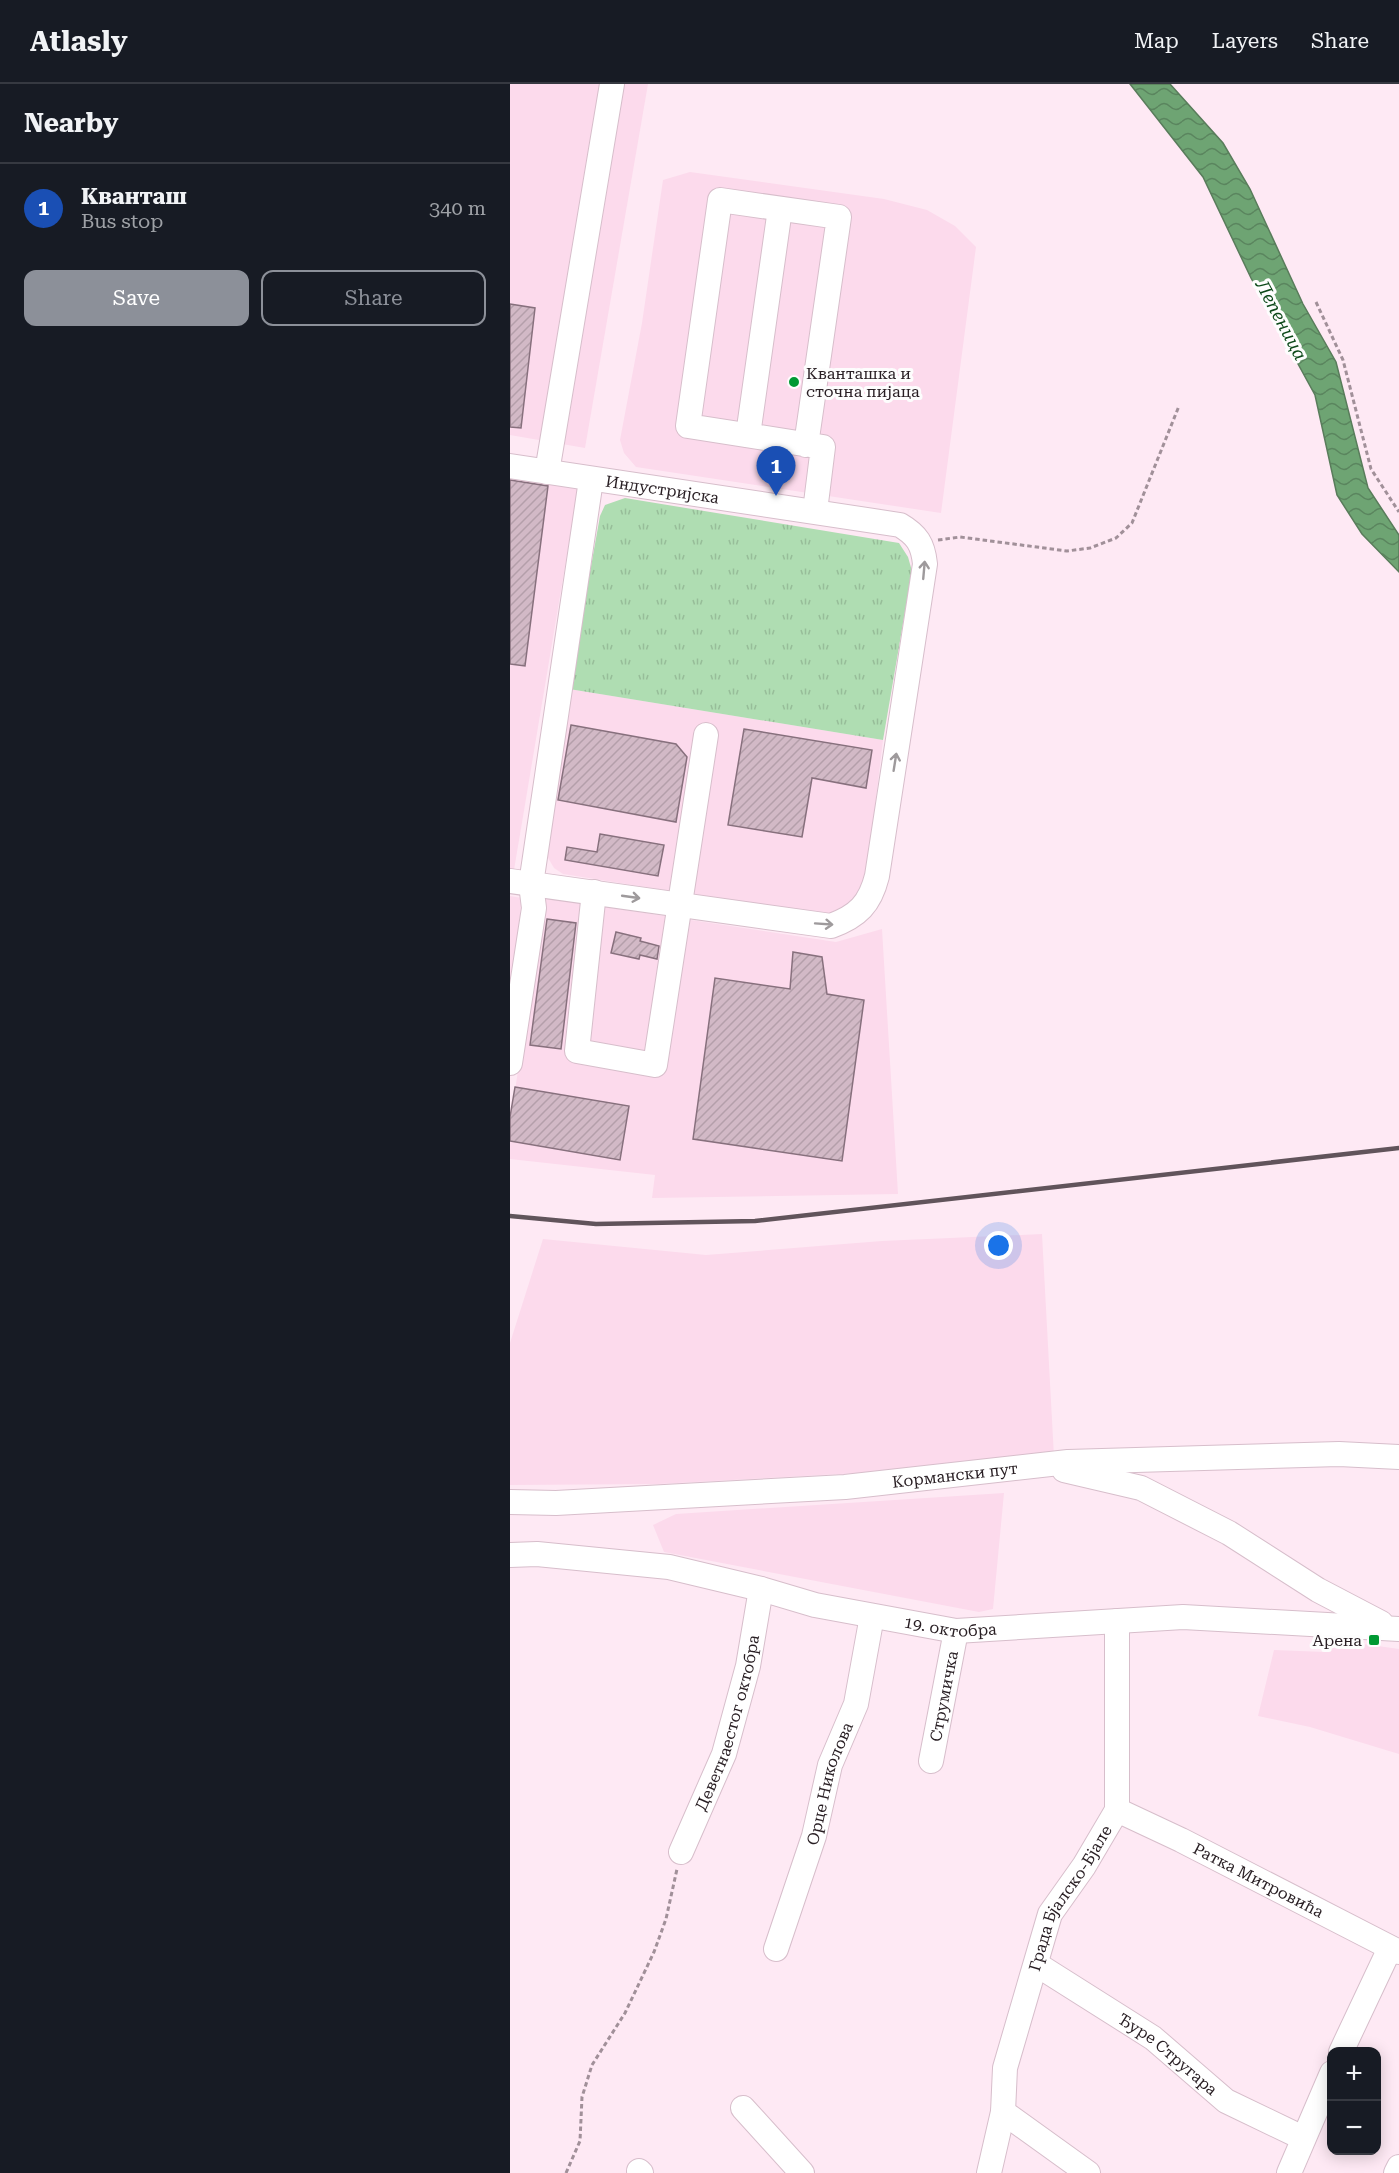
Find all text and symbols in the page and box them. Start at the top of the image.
text: Atlasly [30,25,128,58]
text: Map [1134,29,1179,53]
text: Layers [1212,29,1278,53]
text: Share [1311,29,1369,53]
text: Nearby [24,108,118,138]
text: Кванташ [81,184,187,209]
text: 1 [38,196,49,220]
text: 340 m [429,196,486,220]
text: Bus stop [81,209,163,233]
button: Save [24,270,249,326]
button: Share [261,270,486,326]
water label: Лепеница [1251,275,1311,363]
place label: Кванташка и сточна пијаца [806,364,920,401]
marker: Кванташка и сточна пијаца [787,375,801,389]
pin: 1 [756,446,796,496]
street label: Индустријска [604,472,721,508]
one-way arrow [918,560,929,580]
one-way arrow [889,753,900,773]
one-way arrow [621,892,640,903]
one-way arrow [814,919,833,930]
your location [984,1231,1013,1260]
street label: Кормански пут [891,1459,1019,1492]
street label: 19. октобра [902,1613,998,1641]
place label: Арена [1313,1631,1362,1650]
street label: Деветнаестог октобра [691,1633,763,1814]
marker: Арена [1367,1633,1381,1647]
street label: Струмичка [926,1649,962,1743]
street label: Орце Николова [803,1719,857,1848]
street label: Града Бјалско-Бјале [1025,1822,1116,1973]
street label: Ратка Митровића [1190,1839,1327,1922]
street label: Ђуре Стругара [1115,2009,1221,2100]
map controls [1327,2047,1381,2155]
button: + [1327,2047,1381,2101]
button: − [1327,2101,1381,2155]

